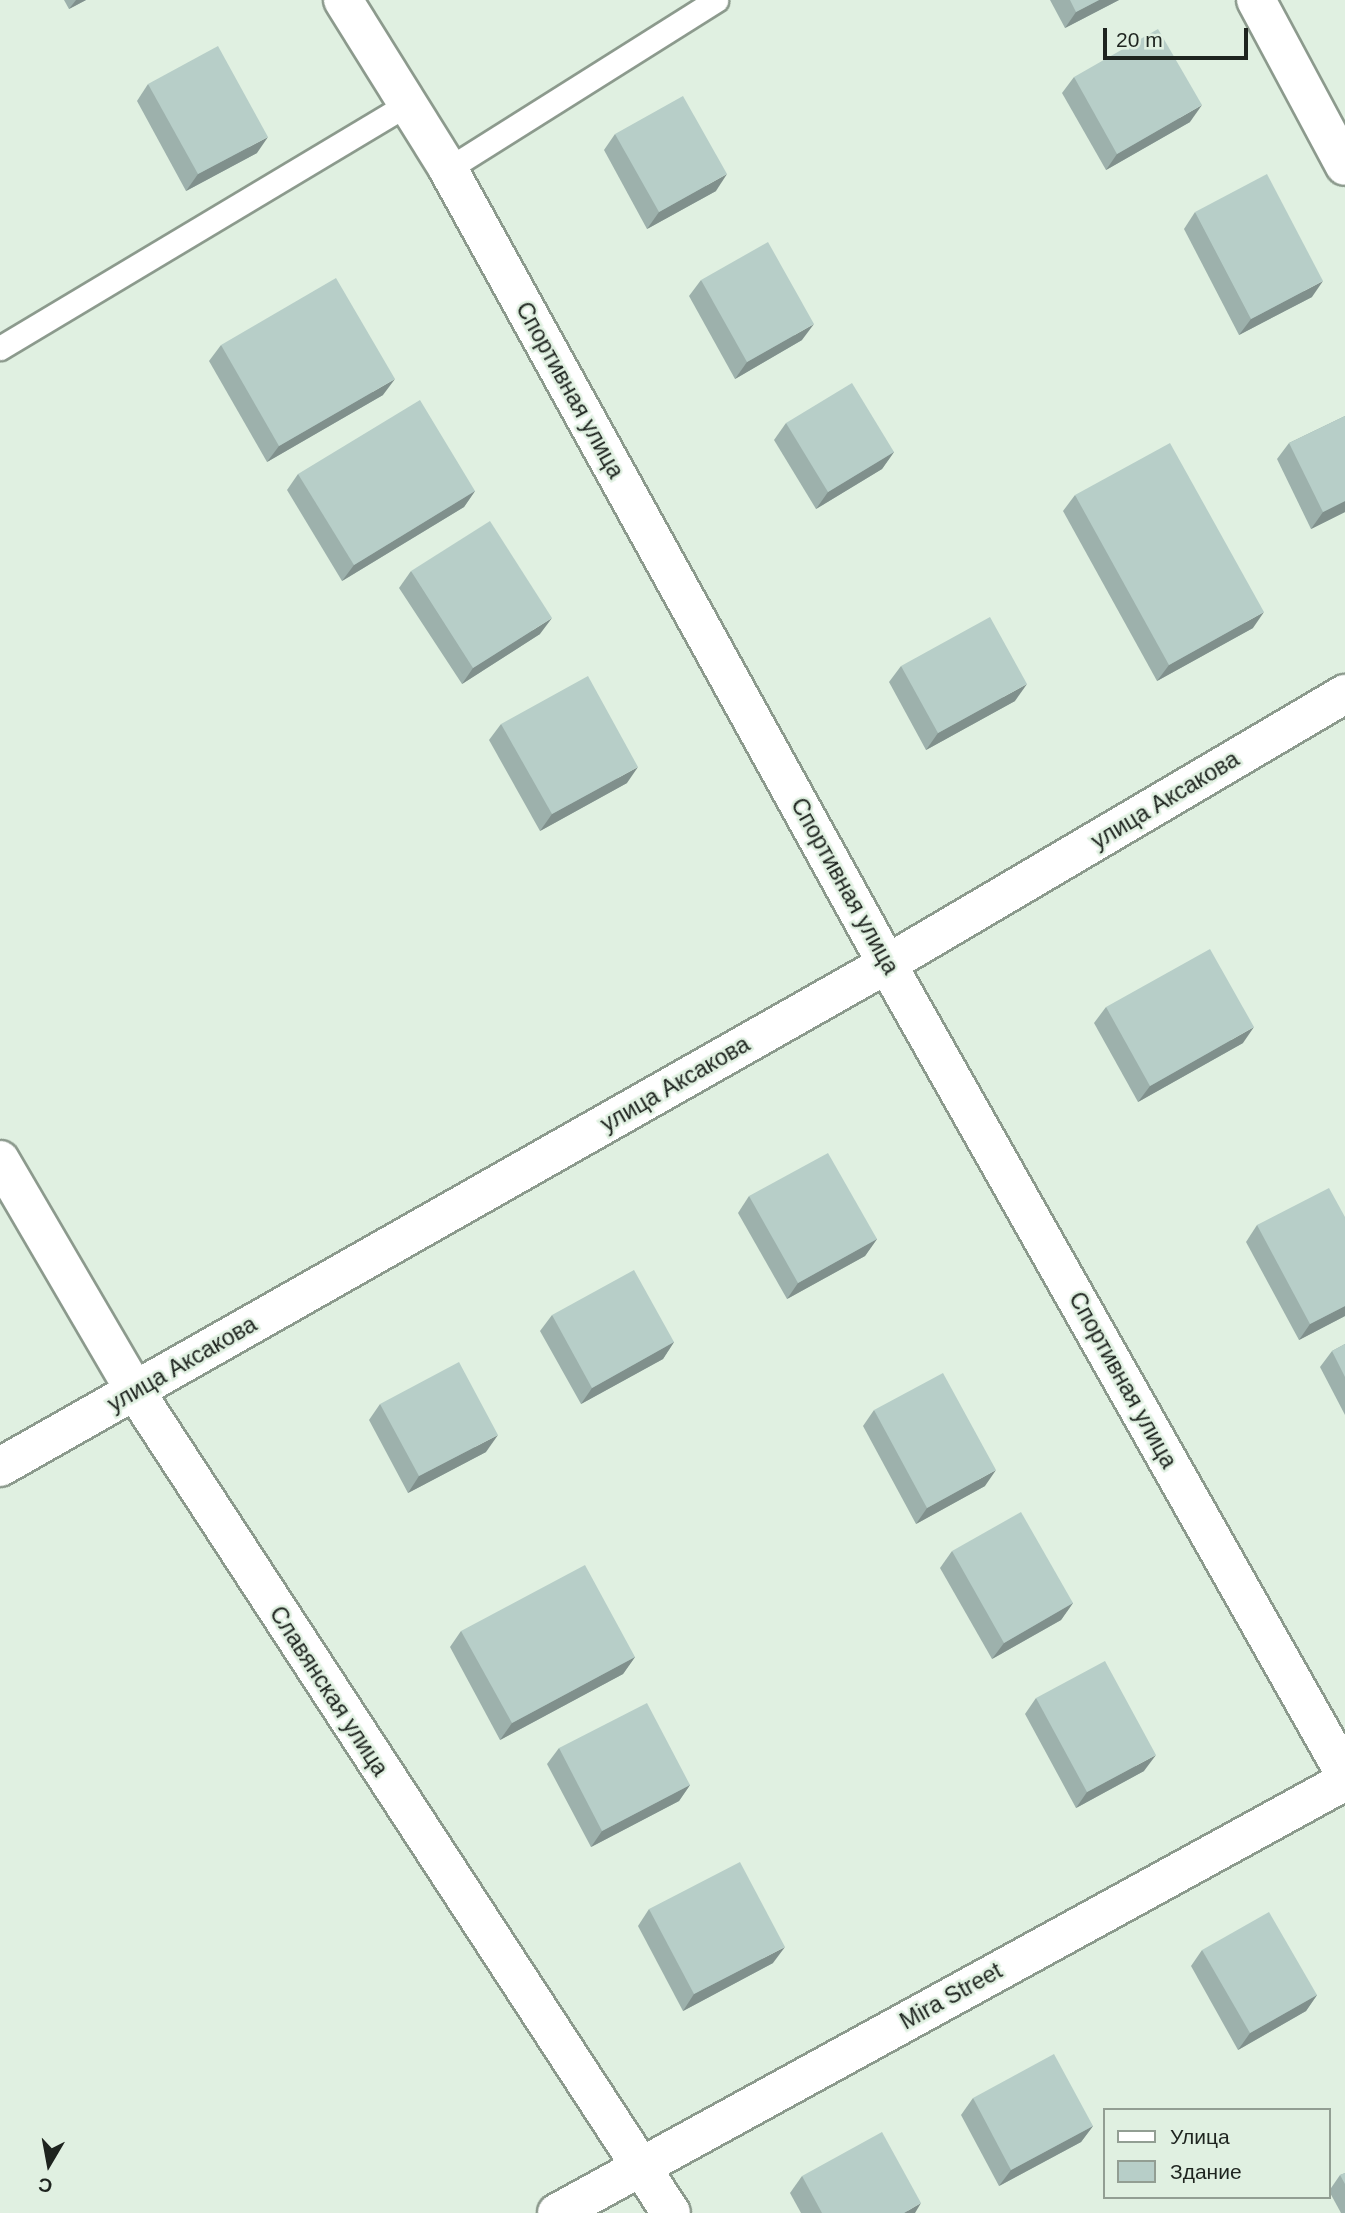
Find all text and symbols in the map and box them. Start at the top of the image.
scale bar [1107,14,1252,58]
text: 20 m [1116,28,1163,51]
street label: Спортивная улица [510,297,630,483]
street label: улица Аксакова [1086,745,1244,855]
street label: Спортивная улица [785,793,905,979]
street label: улица Аксакова [596,1030,754,1138]
street label: Спортивная улица [1063,1287,1183,1473]
street label: улица Аксакова [103,1310,261,1418]
street label: Славянская улица [264,1601,394,1781]
street label: Mira Street [895,1957,1007,2035]
legend [1104,2108,1331,2199]
text: Улица [1170,2125,1230,2148]
north arrow [14,2129,84,2199]
text: Здание [1170,2160,1242,2183]
text: С [37,2174,54,2197]

